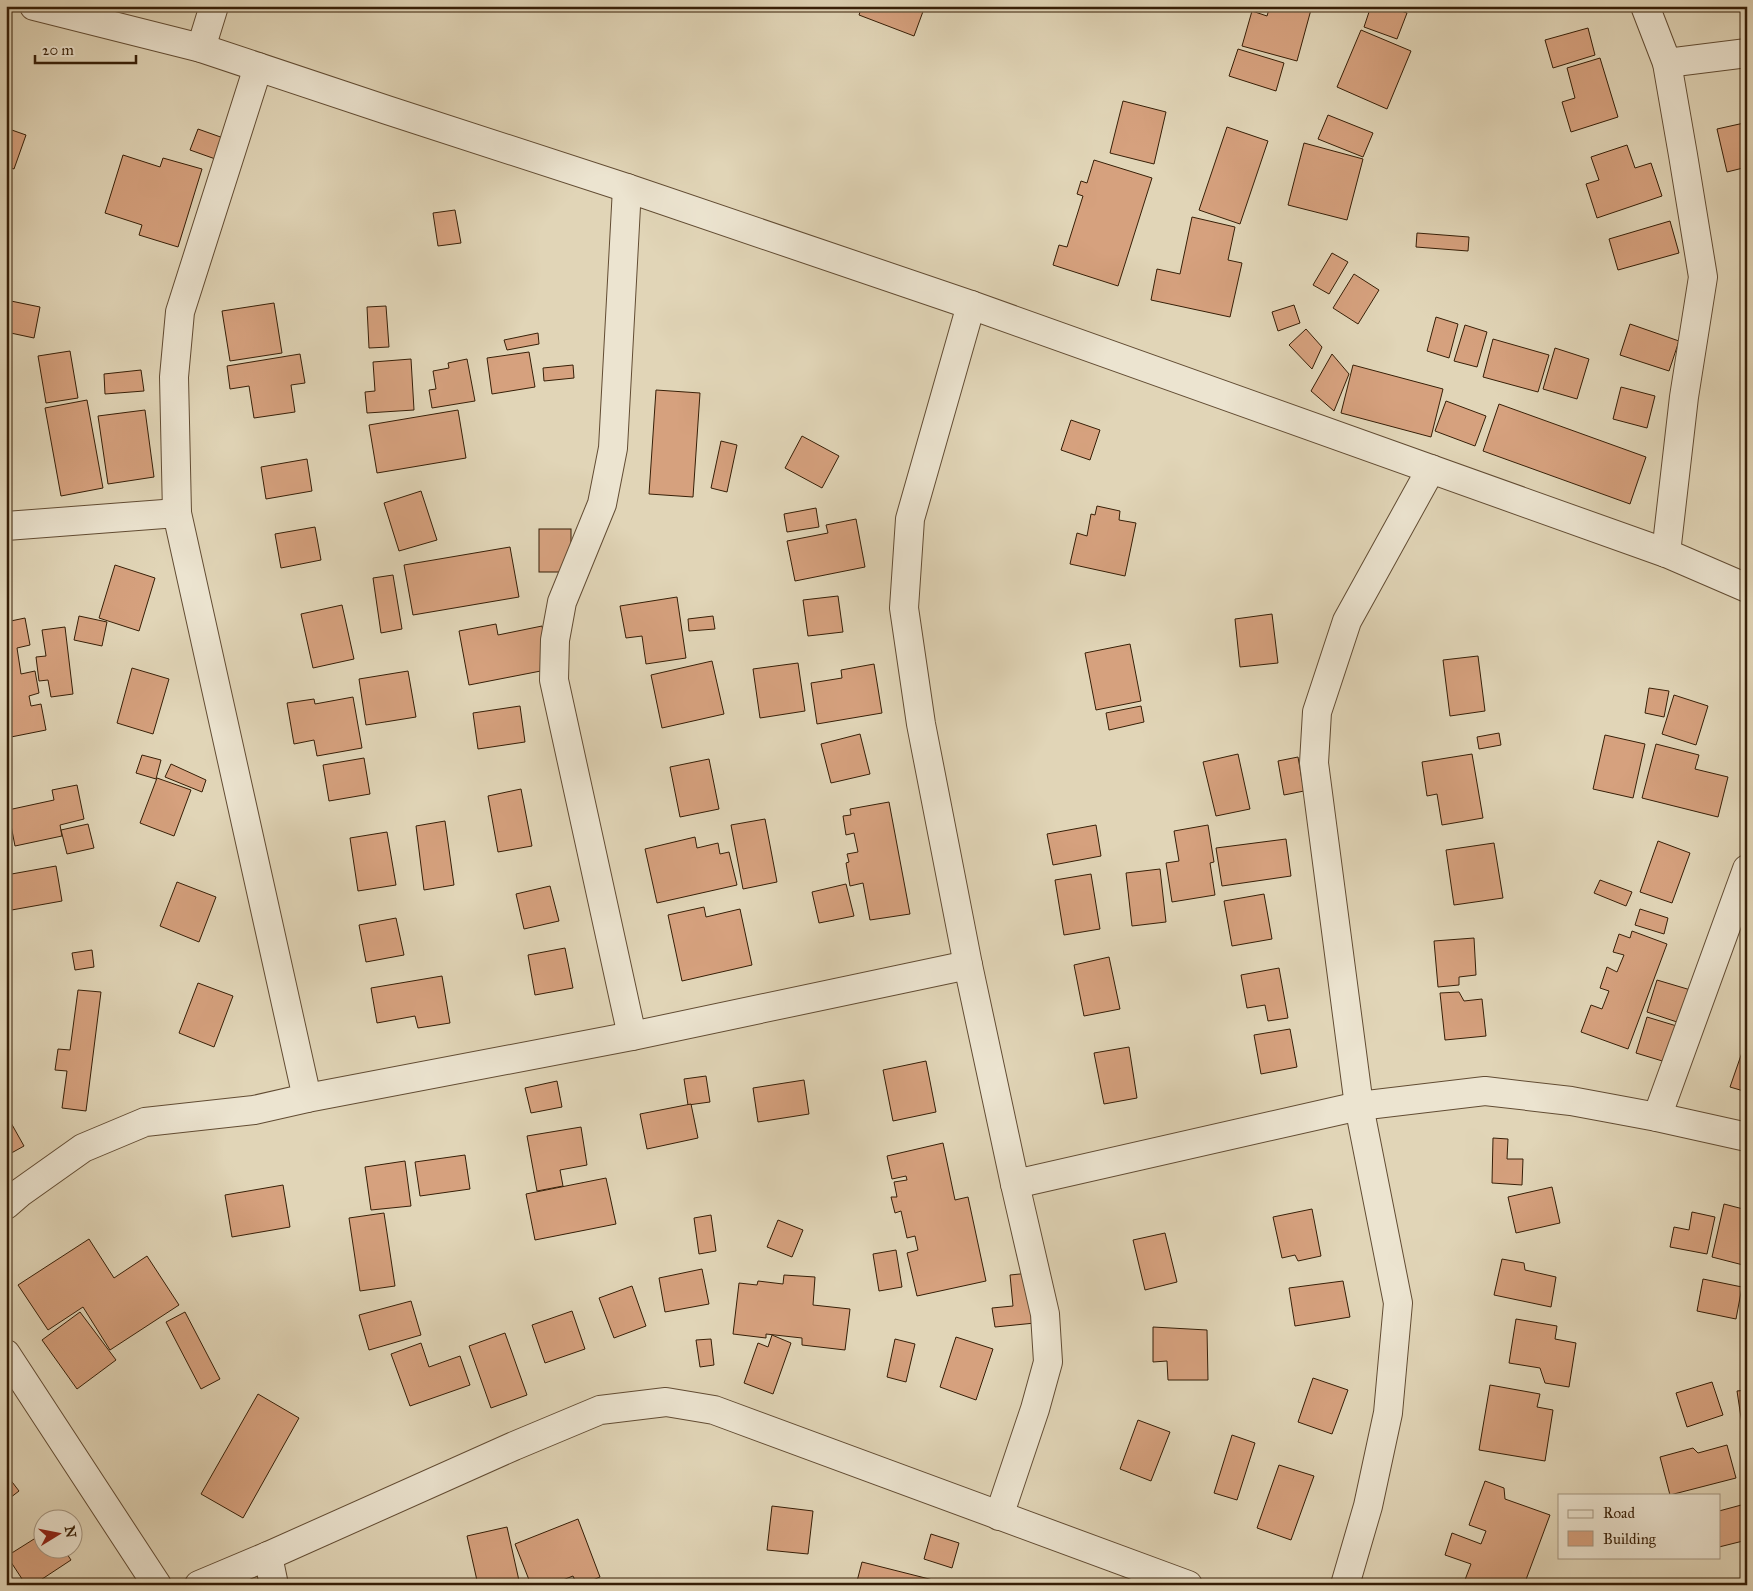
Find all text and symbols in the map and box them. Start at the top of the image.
scale bar [35,32,136,64]
text: 20 m [42,41,74,59]
legend [1558,1494,1720,1558]
text: Road [1603,1504,1635,1522]
north arrow [32,1508,82,1558]
text: N [61,1525,80,1539]
text: Building [1603,1530,1657,1548]

